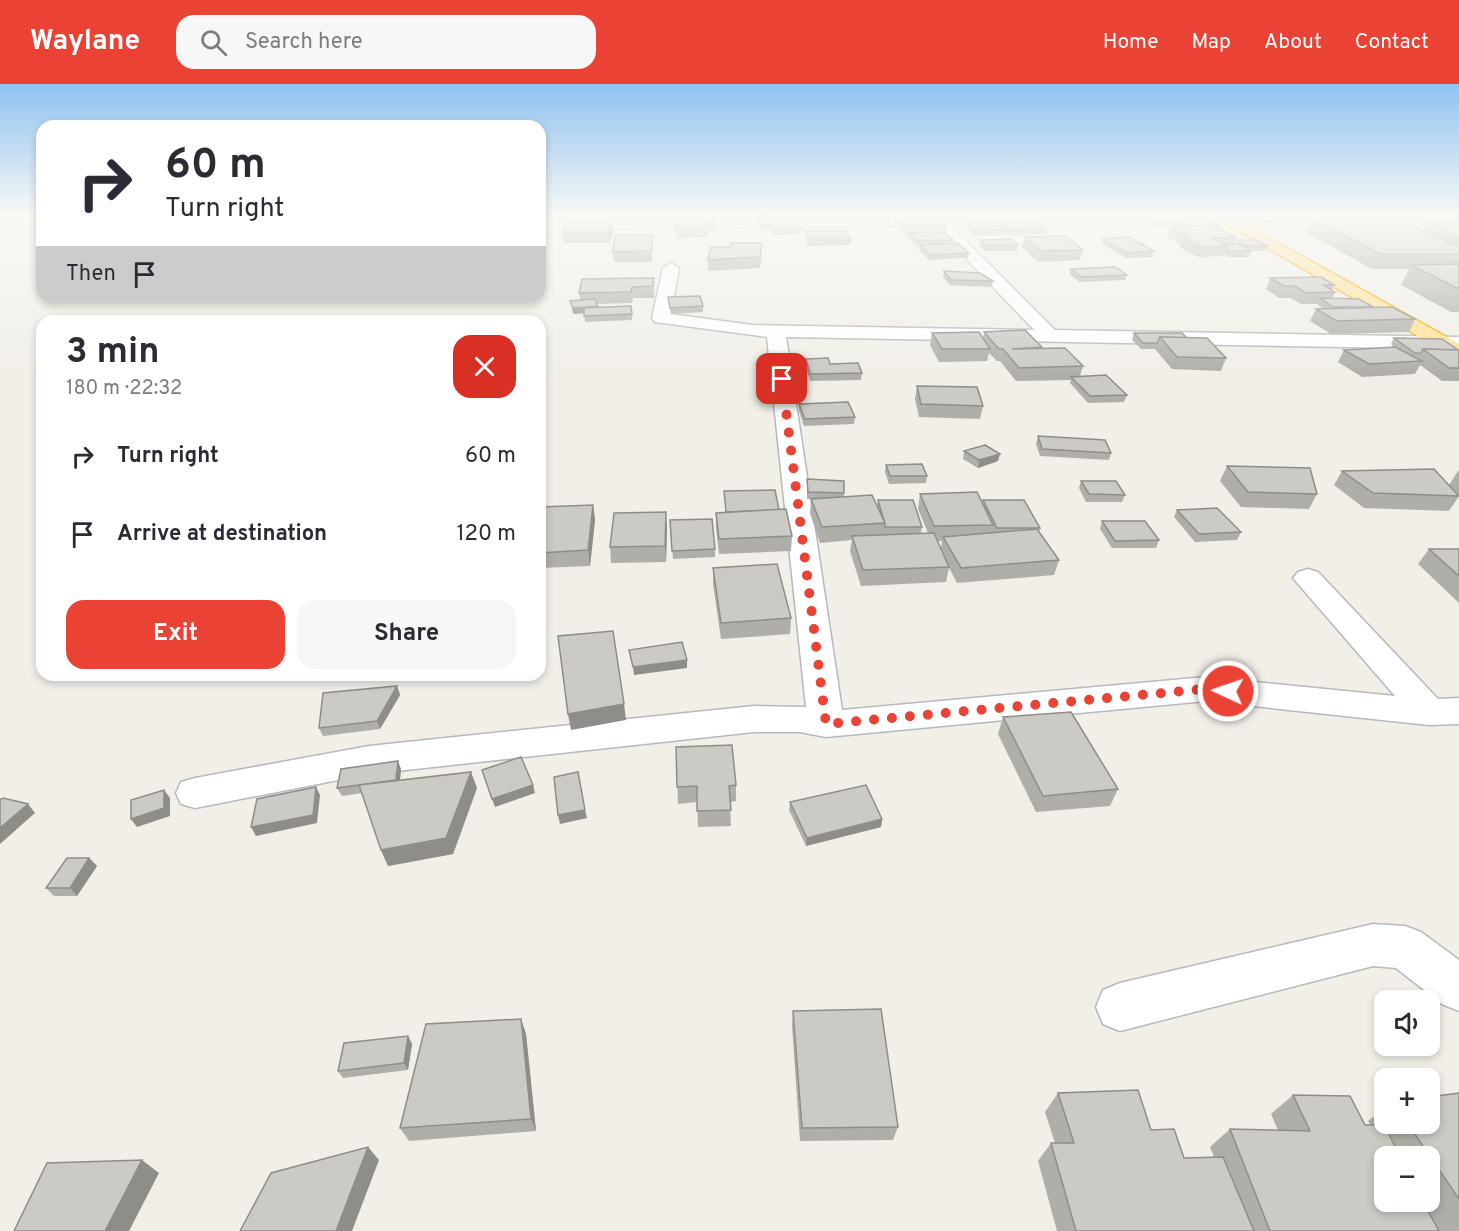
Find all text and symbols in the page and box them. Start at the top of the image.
search box [176,15,596,69]
text: Waylane [30,24,140,60]
icon: search [197,26,230,59]
text: Search here [245,29,363,56]
text: Home [1103,29,1159,56]
text: Map [1192,29,1231,56]
text: About [1264,29,1322,56]
text: Contact [1355,29,1429,56]
text: 60 m [165,140,266,193]
icon: right [66,144,144,222]
text: Turn right [165,192,284,226]
icon: arrive [128,258,161,291]
text: Then [66,261,116,288]
text: 3 min [66,330,160,376]
button: close [453,335,516,398]
pin [756,353,807,404]
icon: arrive [765,362,798,395]
text: 180 m · 22:32 [66,376,182,402]
icon: right [66,440,99,473]
text: Turn right [117,443,219,470]
text: 60 m [465,443,516,470]
icon: arrive [66,518,99,551]
text: Arrive at destination [117,521,327,548]
text: 120 m [456,521,516,548]
button: Exit [66,600,285,669]
button: Share [297,600,516,669]
position arrow [1196,659,1260,723]
map controls [1374,990,1440,1212]
button: sound [1374,990,1440,1056]
button: + [1374,1068,1440,1134]
button: − [1374,1146,1440,1212]

